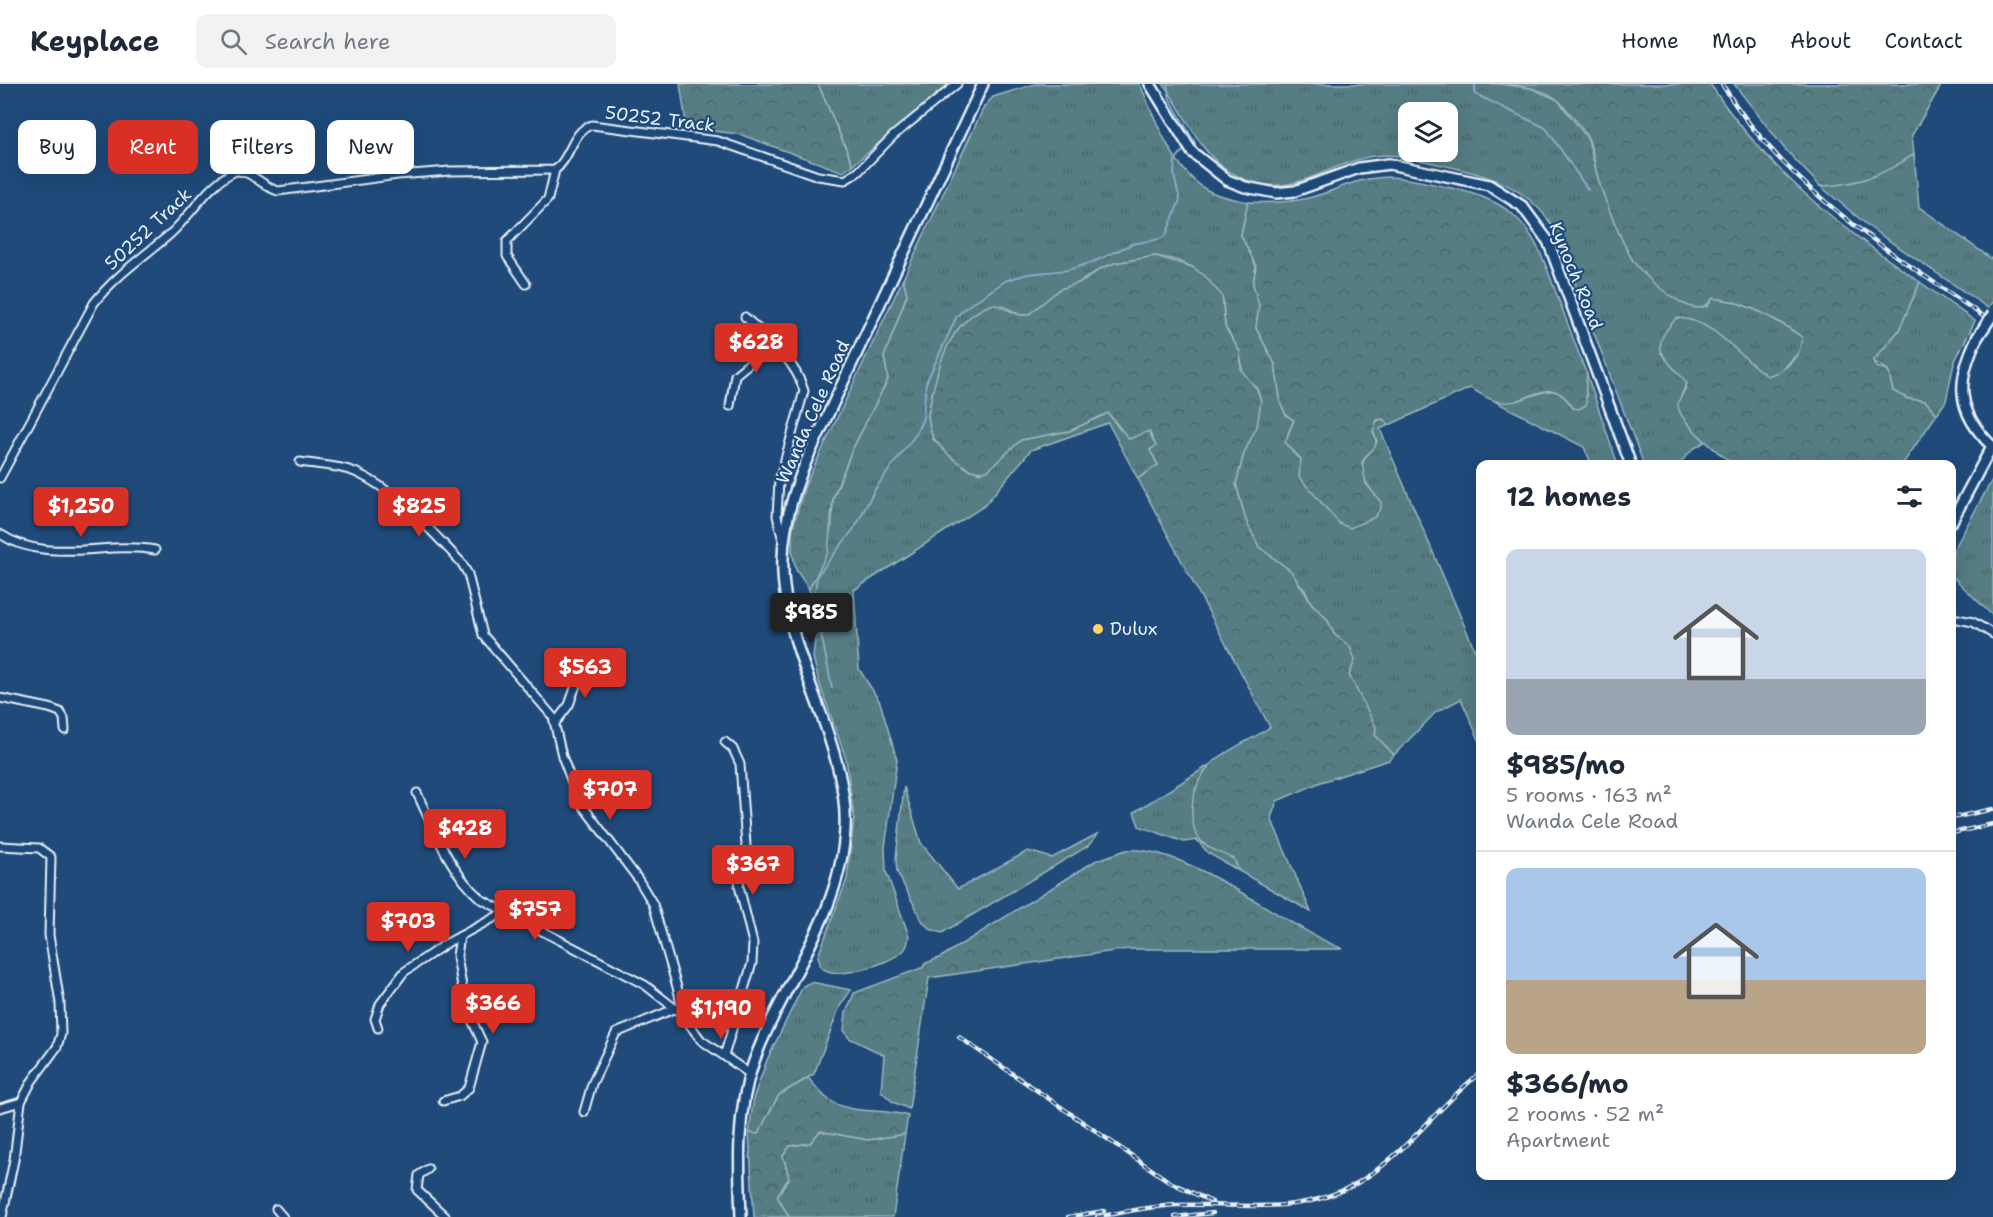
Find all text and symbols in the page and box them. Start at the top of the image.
search box [196,14,616,68]
text: Keyplace [30,22,160,60]
icon: search [217,25,250,58]
text: Search here [265,27,390,56]
text: Home [1621,27,1679,55]
text: Map [1712,27,1757,55]
text: About [1790,27,1851,55]
text: Contact [1884,27,1963,55]
street label: 50252 Track [604,100,716,138]
map controls [1398,102,1458,162]
button: layers [1398,102,1458,162]
chip: Buy [18,120,96,174]
chip: Rent [108,120,198,174]
chip: Filters [210,120,315,174]
chip: New [327,120,414,174]
street label: 50252 Track [99,183,197,275]
street label: Kynoch Road [1543,219,1609,333]
pin: $628 [720,323,792,374]
text: $628 [729,329,783,355]
street label: Wanda Cele Road [771,336,855,488]
text: 12 homes [1506,479,1631,514]
icon: filters [1893,480,1926,513]
pin: $1,250 [32,487,130,538]
pin: $825 [383,487,455,538]
text: $1,250 [48,493,114,519]
text: $825 [392,493,446,519]
icon: home [1662,588,1770,696]
pin: $985 [775,593,847,644]
text: $985 [784,599,838,625]
place label: Dulux [1110,617,1157,641]
marker: Dulux [1091,622,1105,636]
pin: $563 [549,648,621,699]
text: $563 [558,654,612,680]
text: $985/mo [1506,747,1625,782]
pin: $707 [574,770,646,821]
text: $707 [583,776,637,802]
text: 5 rooms · 163 m² [1506,782,1672,808]
text: Wanda Cele Road [1506,808,1678,834]
pin: $428 [429,809,501,860]
text: $428 [438,815,492,841]
pin: $367 [717,845,789,896]
text: $367 [726,851,780,877]
pin: $757 [499,890,571,941]
text: $757 [508,896,562,922]
pin: $703 [372,902,444,953]
icon: home [1662,907,1770,1015]
text: $703 [381,908,435,934]
pin: $366 [457,984,529,1035]
pin: $1,190 [672,989,770,1040]
text: $366 [465,990,521,1016]
text: $1,190 [690,995,752,1021]
text: $366/mo [1506,1066,1629,1101]
text: 2 rooms · 52 m² [1506,1101,1664,1127]
text: Apartment [1506,1127,1610,1153]

